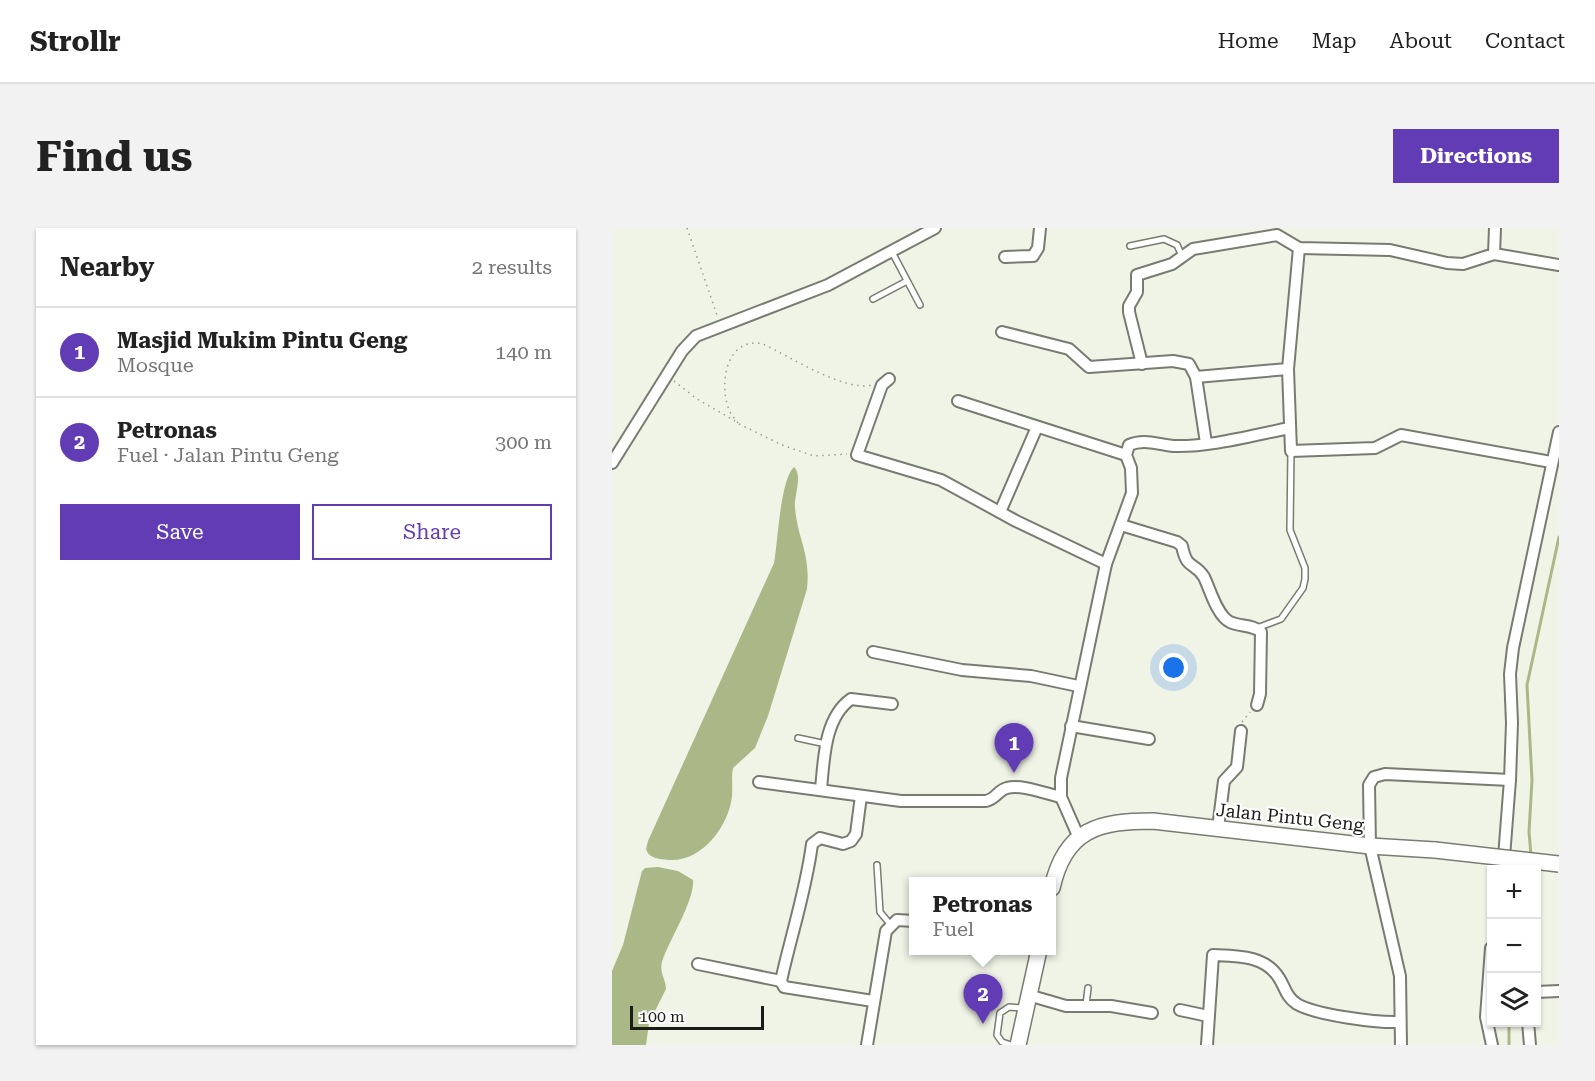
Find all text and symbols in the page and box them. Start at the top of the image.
text: Strollr [30,25,121,58]
text: Home [1218,29,1279,53]
text: Map [1312,29,1357,53]
text: About [1390,29,1452,53]
text: Contact [1485,29,1565,53]
button: Directions [1393,129,1559,183]
text: Find us [36,132,193,181]
text: Nearby [60,252,154,282]
text: 2 results [472,255,552,279]
text: Masjid Mukim Pintu Geng [117,328,407,353]
text: 1 [74,340,85,364]
text: 140 m [495,340,552,364]
text: Mosque [117,353,194,377]
text: Petronas [117,418,217,443]
text: 2 [74,430,85,454]
text: 300 m [495,430,552,454]
text: Fuel · Jalan Pintu Geng [117,443,339,467]
button: Save [60,504,300,560]
button: Share [312,504,552,560]
your location [1159,653,1188,682]
pin: 1 [994,724,1034,773]
street label: Jalan Pintu Geng [1215,799,1366,835]
map controls [1487,865,1541,1027]
button: + [1487,865,1541,919]
popup [909,877,1056,955]
text: Petronas [933,892,1032,917]
text: Fuel [933,917,974,941]
button: − [1487,919,1541,973]
button: layers [1487,973,1541,1027]
pin: 2 [964,974,1003,1024]
scale bar [630,1003,764,1030]
text: 100 m [639,1007,685,1026]

